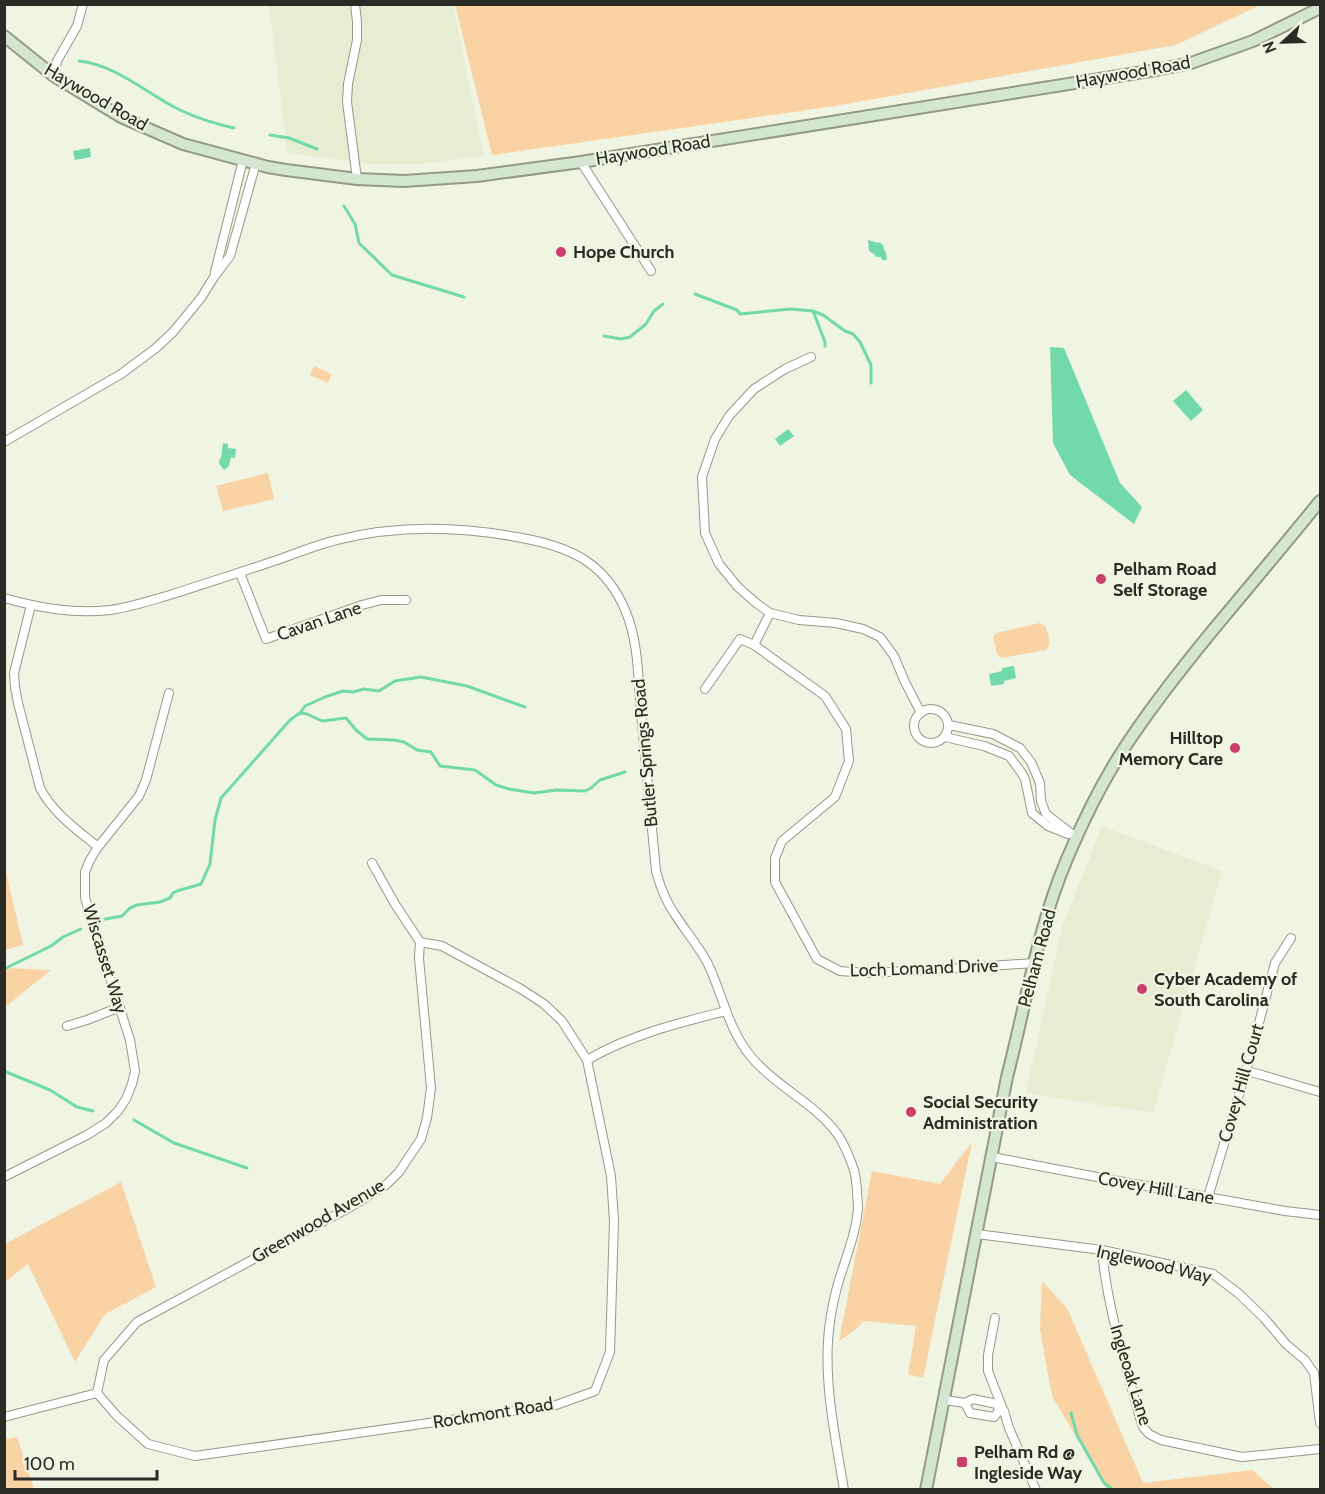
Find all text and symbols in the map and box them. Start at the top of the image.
north arrow [1253,12,1313,72]
text: N [1259,39,1280,56]
street label: Haywood Road [1074,51,1192,93]
street label: Haywood Road [40,59,152,135]
street label: Haywood Road [594,130,712,170]
place label: Hope Church [573,241,674,263]
marker: Hope Church [554,245,568,259]
place label: Pelham Road Self Storage [1113,558,1217,601]
marker: Pelham Road Self Storage [1094,572,1108,586]
street label: Cavan Lane [274,596,364,646]
street label: Butler Springs Road [628,678,662,828]
place label: Hilltop Memory Care [1118,727,1223,770]
marker: Hilltop Memory Care [1228,741,1242,755]
street label: Wiscasset Way [78,902,132,1016]
street label: Pelham Road [1013,906,1061,1010]
street label: Loch Lomand Drive [849,954,999,982]
place label: Cyber Academy of South Carolina [1154,968,1297,1011]
marker: Cyber Academy of South Carolina [1135,982,1149,996]
street label: Covey Hill Court [1214,1021,1268,1145]
place label: Social Security Administration [923,1091,1038,1134]
marker: Social Security Administration [904,1105,918,1119]
street label: Covey Hill Lane [1096,1167,1216,1209]
street label: Greenwood Avenue [248,1174,388,1268]
street label: Inglewood Way [1094,1240,1214,1288]
street label: Ingleoak Lane [1105,1322,1157,1428]
street label: Rockmont Road [431,1393,555,1433]
place label: Pelham Rd @ Ingleside Way [974,1441,1083,1484]
scale bar [15,1443,158,1481]
text: 100 m [24,1453,75,1475]
marker: Pelham Rd @ Ingleside Way [955,1455,969,1469]

